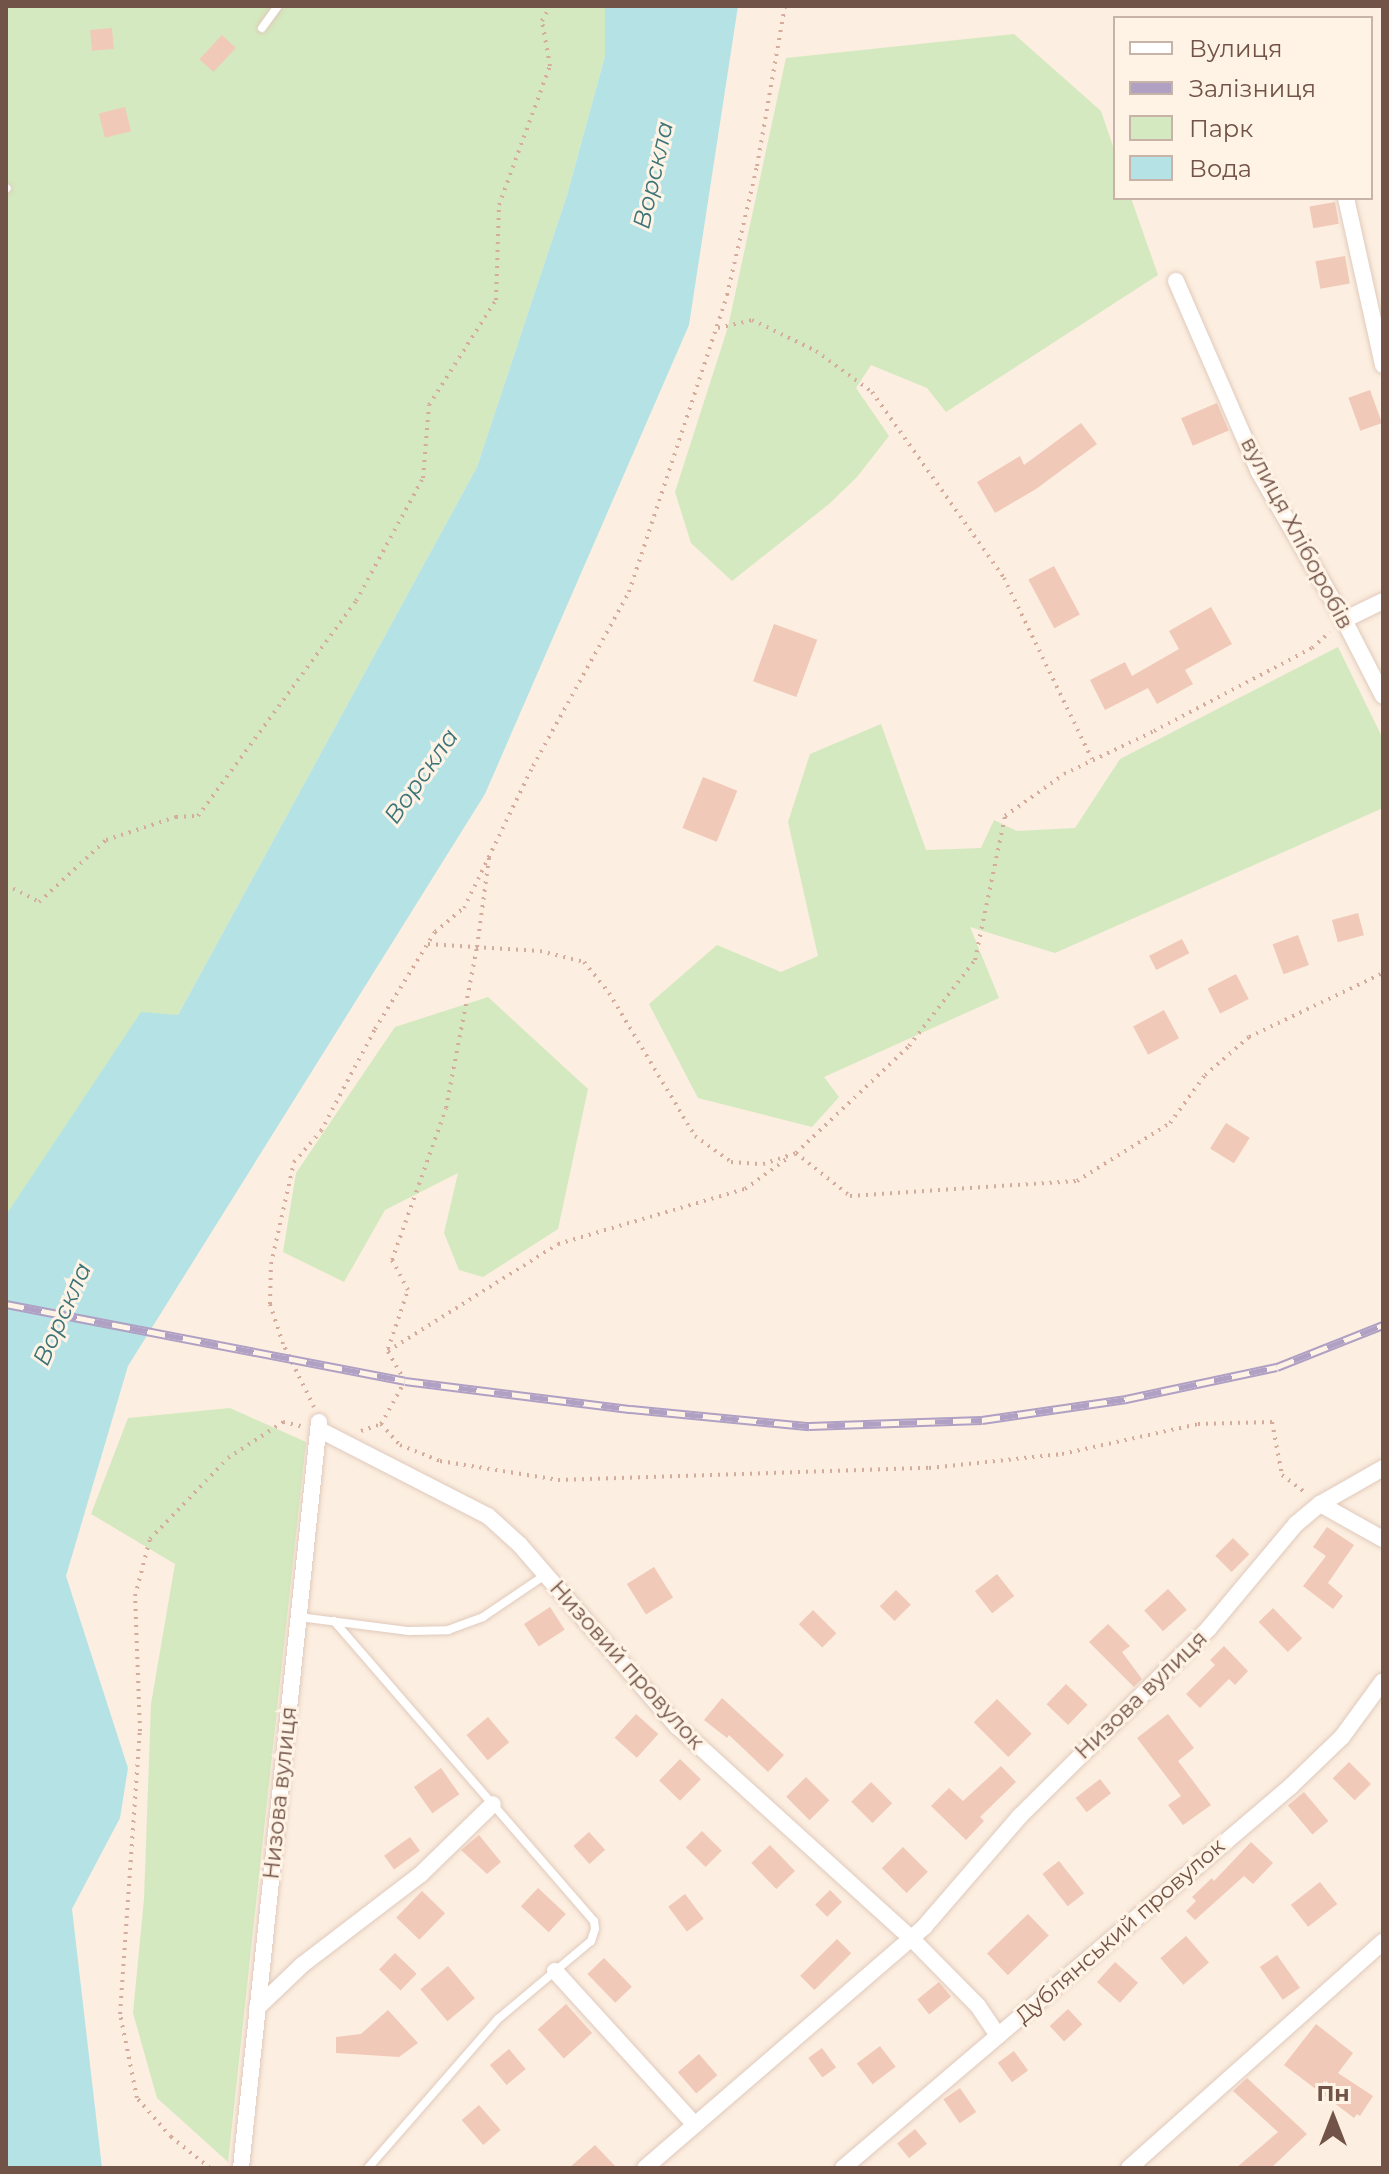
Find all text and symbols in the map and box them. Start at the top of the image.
legend [1113,16,1373,200]
text: Вулиця [1189,34,1282,63]
text: Залізниця [1189,74,1316,103]
text: Парк [1189,114,1253,143]
water label: Ворскла [627,118,679,232]
text: Вода [1189,154,1252,183]
street label: вулиця Хліборобів [1235,432,1359,634]
water label: Ворскла [378,723,464,829]
water label: Ворскла [27,1258,97,1370]
street label: Низовий провулок [544,1575,710,1755]
street label: Низова вулиця [1069,1625,1213,1765]
street label: Низова вулиця [258,1705,302,1881]
street label: Дублянський провулок [1010,1833,1230,2029]
north arrow [1293,2078,1373,2158]
text: Пн [1316,2080,1350,2107]

